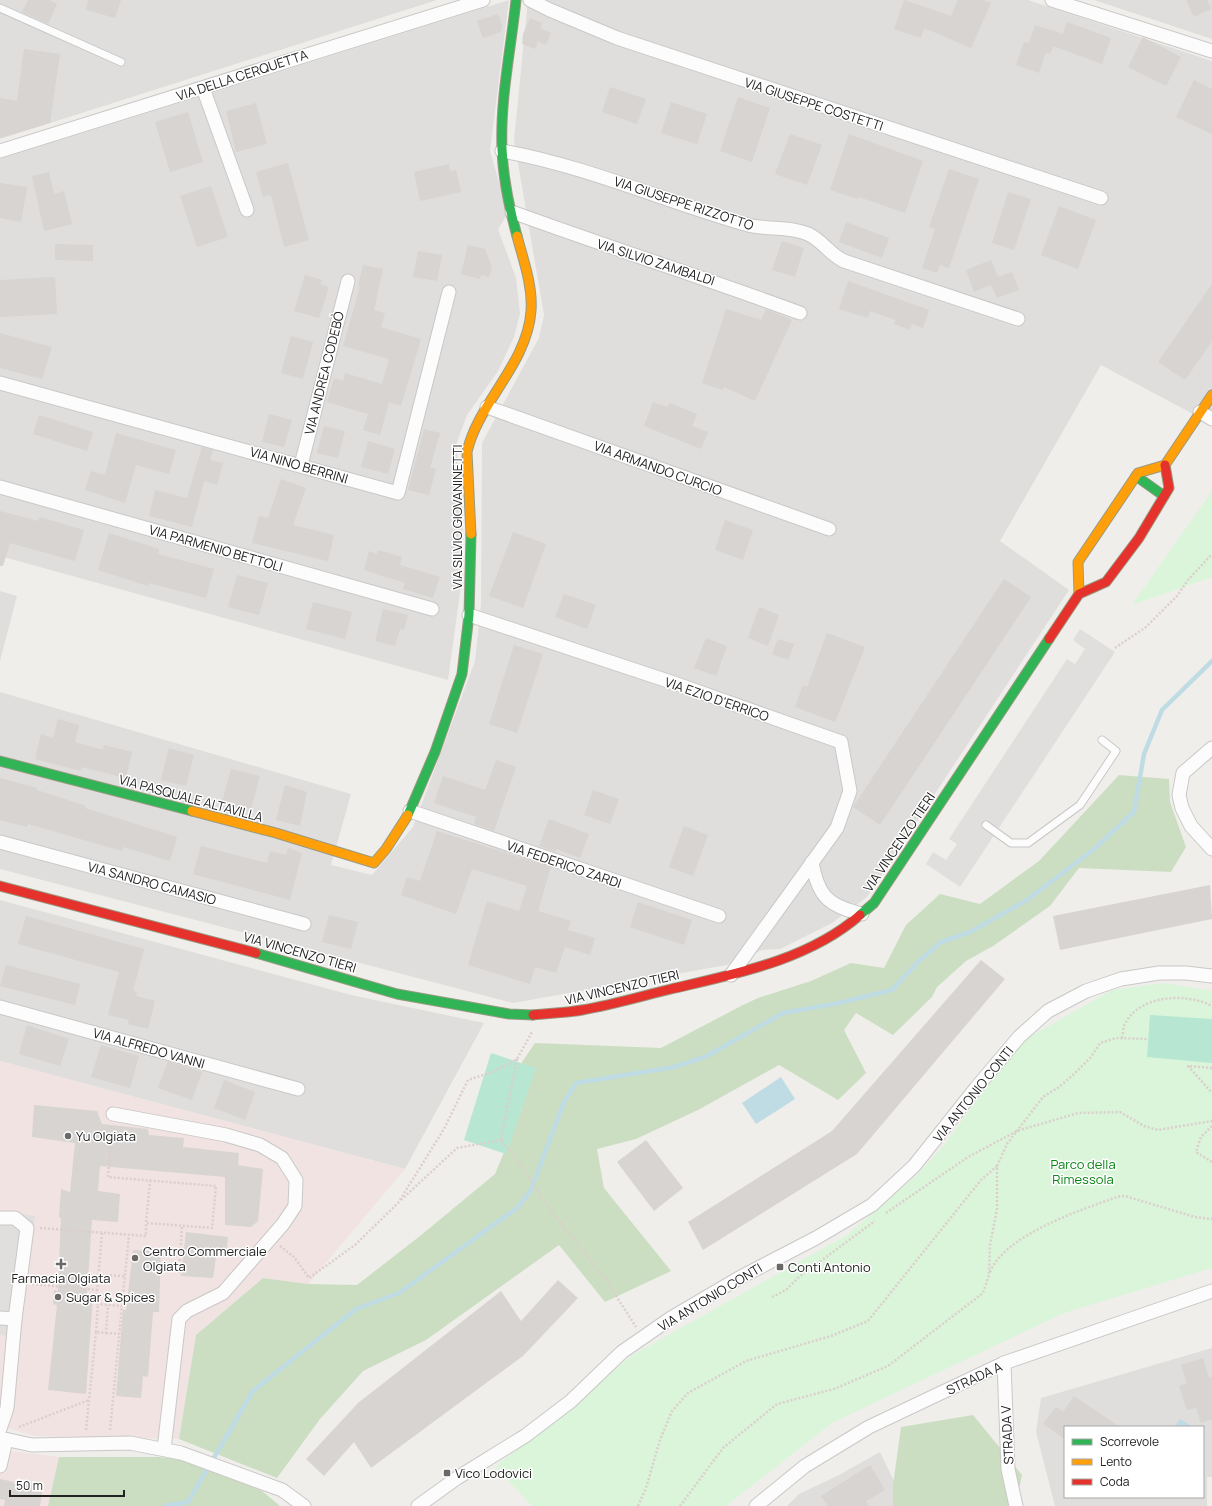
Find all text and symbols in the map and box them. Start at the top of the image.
street label: VIA DELLA CERQUETTA [174,45,310,105]
street label: VIA GIUSEPPE COSTETTI [742,73,886,135]
street label: VIA GIUSEPPE RIZZOTTO [612,172,757,234]
street label: VIA SILVIO ZAMBALDI [595,234,717,290]
street label: VIA ANDREA CODEBÒ [300,309,348,436]
street label: VIA ARMANDO CURCIO [591,436,725,500]
street label: VIA NINO BERRINI [248,442,350,488]
street label: VIA SILVIO GIOVANINETTI [448,444,466,590]
street label: VIA PARMENIO BETTOLI [147,520,285,576]
street label: VIA EZIO D'ERRICO [662,673,772,725]
street label: VIA PASQUALE ALTAVILLA [117,770,265,826]
street label: VIA VINCENZO TIERI [859,789,939,895]
street label: VIA FEDERICO ZARDI [504,836,624,892]
street label: VIA SANDRO CAMASIO [86,857,219,909]
street label: VIA VINCENZO TIERI [242,927,358,977]
street label: VIA VINCENZO TIERI [563,965,681,1009]
street label: VIA ALFREDO VANNI [91,1023,207,1073]
street label: VIA ANTONIO CONTI [929,1042,1017,1146]
place label: Yu Olgiata [76,1127,136,1145]
marker: Yu Olgiata [63,1131,73,1141]
park label: Parco della Rimessola [1050,1155,1116,1188]
place label: Centro Commerciale Olgiata [143,1242,267,1275]
marker: Centro Commerciale Olgiata [130,1253,140,1263]
place label: Conti Antonio [788,1258,871,1276]
marker: Farmacia Olgiata [56,1259,66,1269]
street label: VIA ANTONIO CONTI [655,1259,765,1335]
marker: Conti Antonio [775,1262,785,1272]
place label: Farmacia Olgiata [11,1269,111,1287]
place label: Sugar & Spices [66,1288,155,1306]
marker: Sugar & Spices [53,1292,63,1302]
street label: STRADA A [943,1357,1005,1399]
street label: STRADA V [996,1405,1018,1465]
legend [1064,1426,1204,1498]
text: Scorrevole [1100,1433,1159,1450]
text: Lento [1100,1453,1132,1470]
place label: Vico Lodovici [455,1464,532,1482]
marker: Vico Lodovici [442,1468,452,1478]
scale bar [10,1472,124,1498]
text: Coda [1100,1473,1129,1490]
text: 50 m [16,1477,43,1494]

